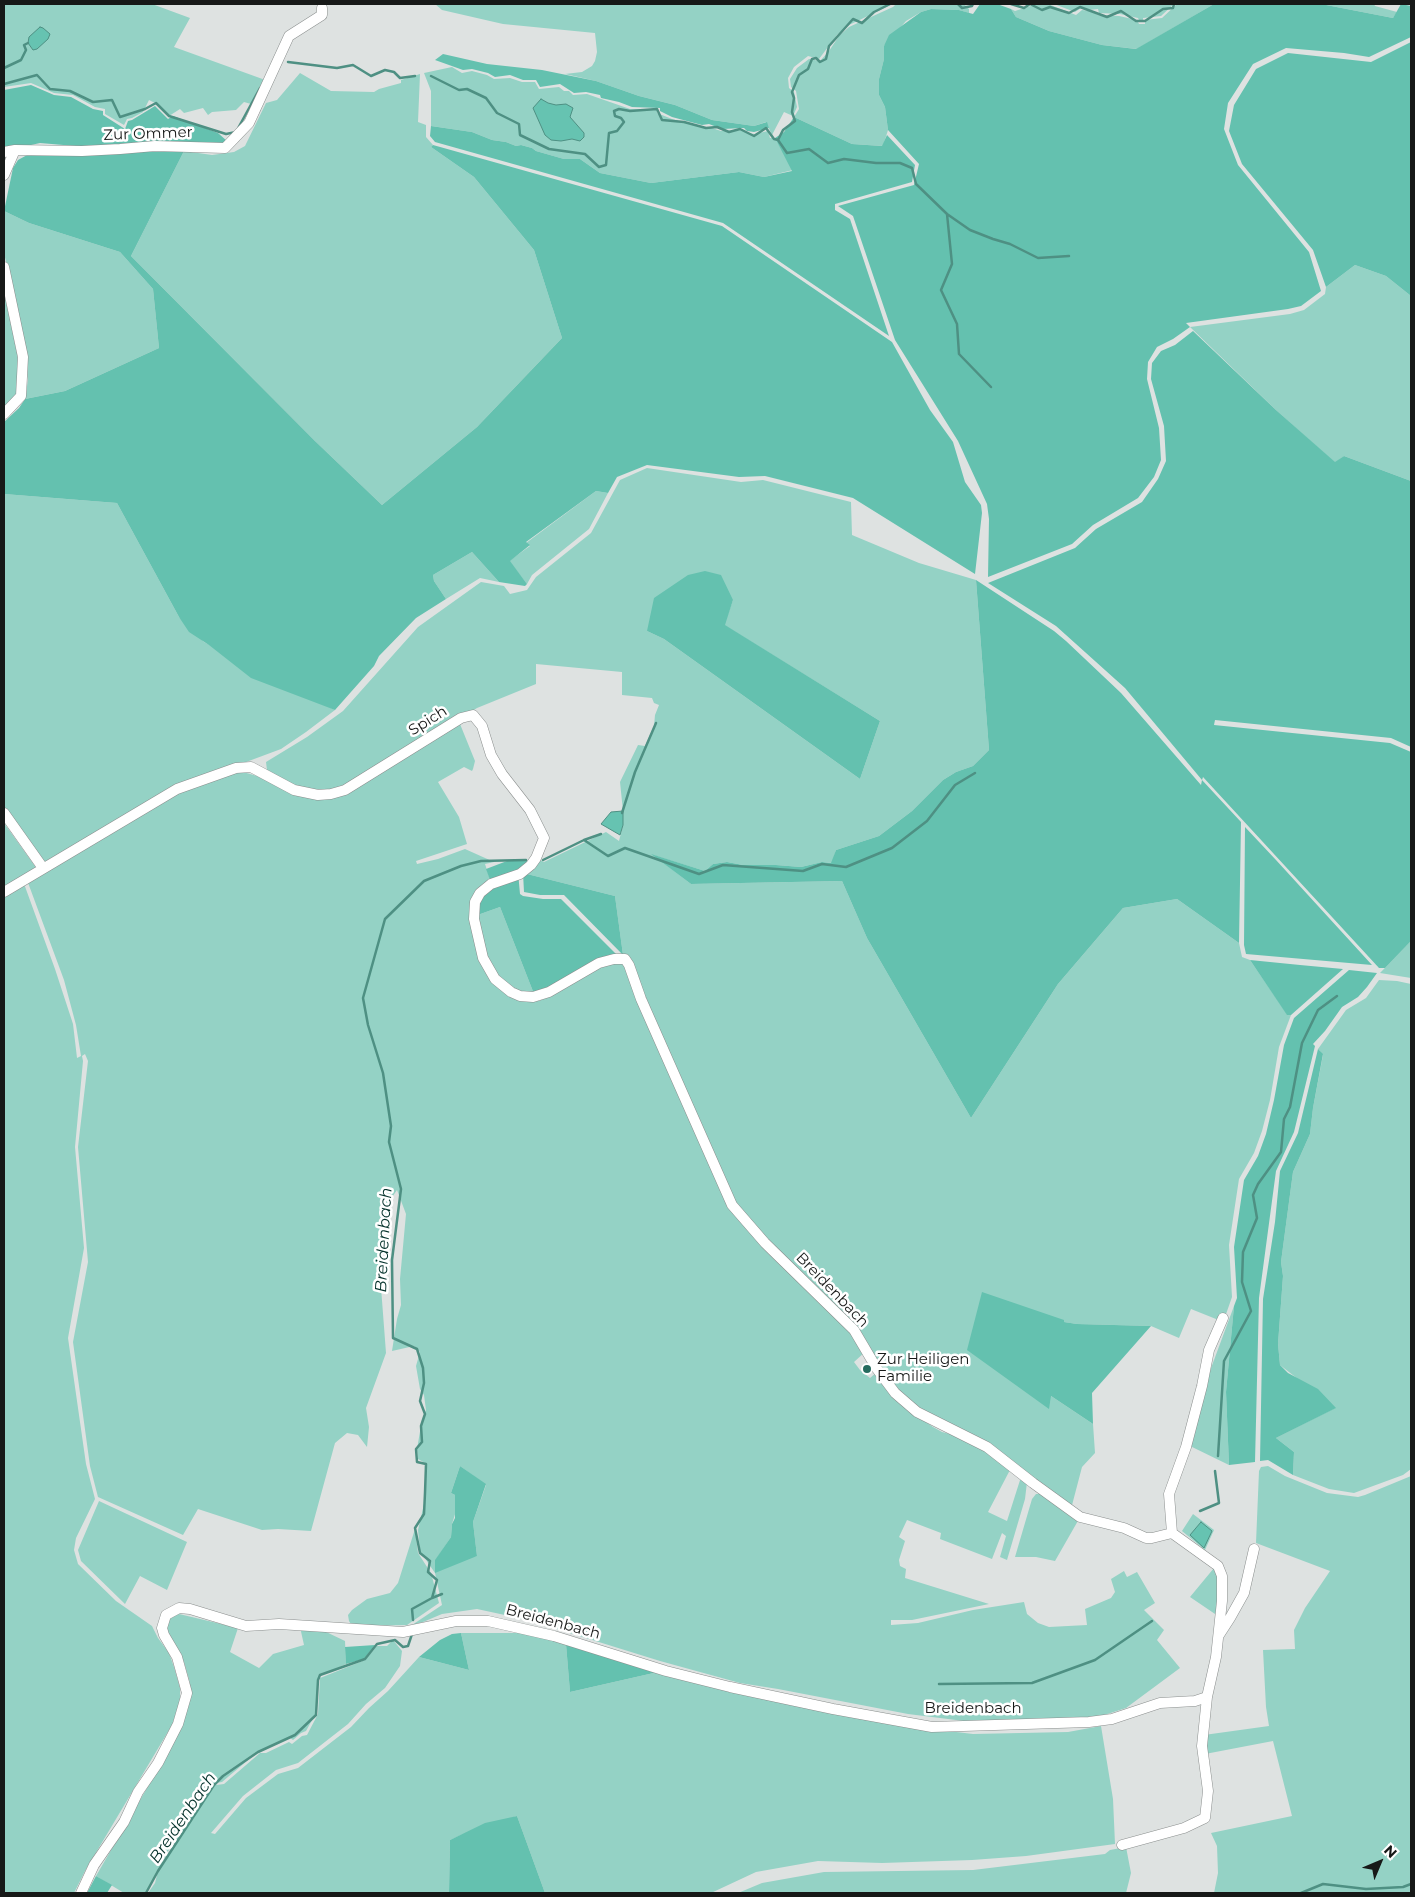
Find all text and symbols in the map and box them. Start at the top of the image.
street label: Zur Ommer [103,123,193,145]
street label: Spich [405,702,451,740]
water label: Breidenbach [372,1187,396,1293]
street label: Breidenbach [792,1249,872,1331]
place label: Zur Heiligen Familie [877,1351,970,1386]
marker: Zur Heiligen Familie [861,1363,873,1375]
street label: Breidenbach [504,1601,602,1643]
street label: Breidenbach [924,1700,1022,1718]
water label: Breidenbach [146,1769,220,1867]
north arrow [1355,1837,1405,1887]
text: N [1380,1841,1401,1862]

